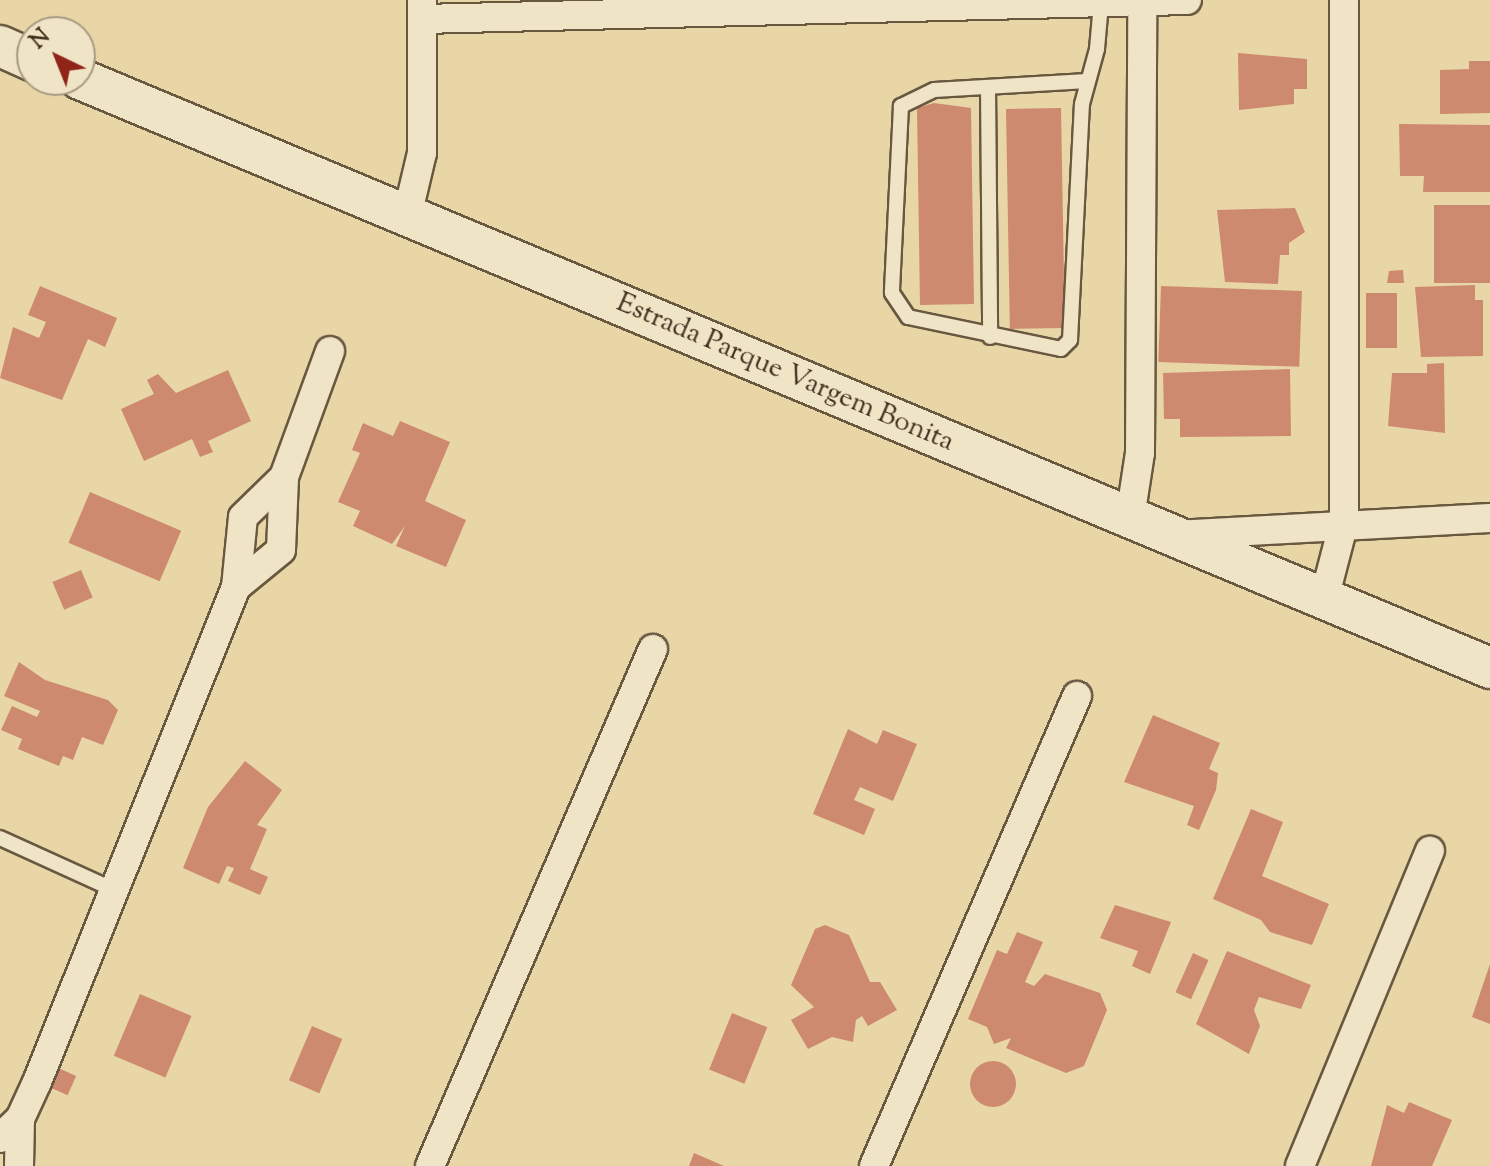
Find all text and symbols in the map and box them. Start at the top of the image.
north arrow [16,16,96,96]
text: N [24,22,58,58]
street label: Estrada Parque Vargem Bonita [611,287,959,459]

